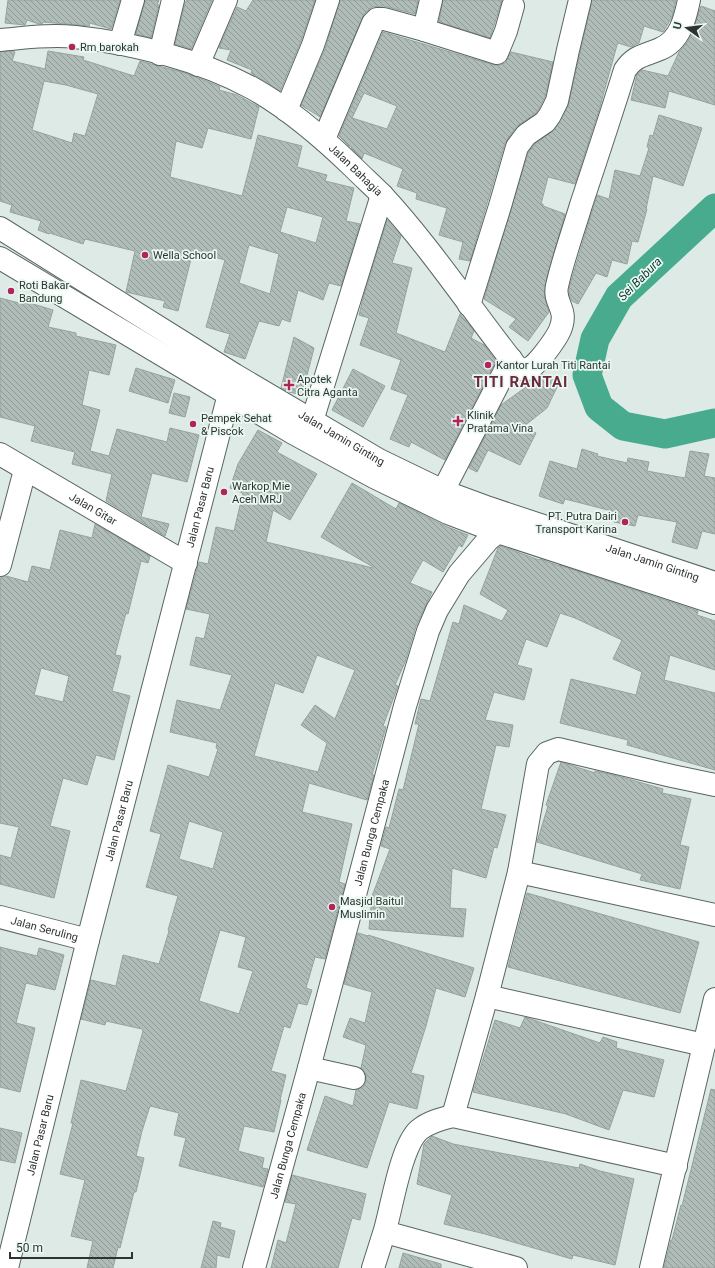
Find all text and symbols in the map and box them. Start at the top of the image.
north arrow [667,8,707,48]
text: U [671,21,685,31]
place label: Rm barokah [80,41,139,54]
marker: Rm barokah [67,42,77,52]
street label: Jalan Bahagia [326,142,385,199]
place label: Wella School [153,249,216,262]
marker: Wella School [140,250,150,260]
water label: Sei Babura [615,254,665,304]
place label: Roti Bakar Bandung [19,279,69,305]
marker: Roti Bakar Bandung [6,286,16,296]
place label: Kantor Lurah Titi Rantai [496,359,610,372]
marker: Kantor Lurah Titi Rantai [483,360,493,370]
place label: Apotek Citra Aganta [297,373,358,399]
district label: TITI RANTAI [474,373,568,391]
marker: Apotek Citra Aganta [284,380,294,390]
street label: Jalan Jamin Ginting [296,408,386,469]
place label: Klinik Pratama Vina [467,409,533,435]
place label: Pempek Sehat & Piscok [201,412,272,438]
marker: Klinik Pratama Vina [452,415,464,427]
marker: Pempek Sehat & Piscok [188,419,198,429]
street label: Jalan Pasar Baru [184,465,217,549]
place label: Warkop Mie Aceh MRJ [232,480,290,506]
marker: Warkop Mie Aceh MRJ [219,487,229,497]
street label: Jalan Gitar [67,490,119,528]
place label: PT. Putra Dairi Transport Karina [535,510,617,536]
marker: PT. Putra Dairi Transport Karina [620,517,630,527]
street label: Jalan Jamin Ginting [604,541,701,584]
street label: Jalan Bunga Cempaka [352,778,392,887]
street label: Jalan Pasar Baru [103,779,136,863]
place label: Masjid Baitul Muslimin [340,895,403,921]
marker: Masjid Baitul Muslimin [327,902,337,912]
street label: Jalan Seruling [9,914,80,944]
street label: Jalan Bunga Cempaka [267,1091,309,1200]
street label: Jalan Pasar Baru [24,1093,57,1177]
scale bar [10,1234,132,1260]
text: 50 m [16,1241,43,1255]

